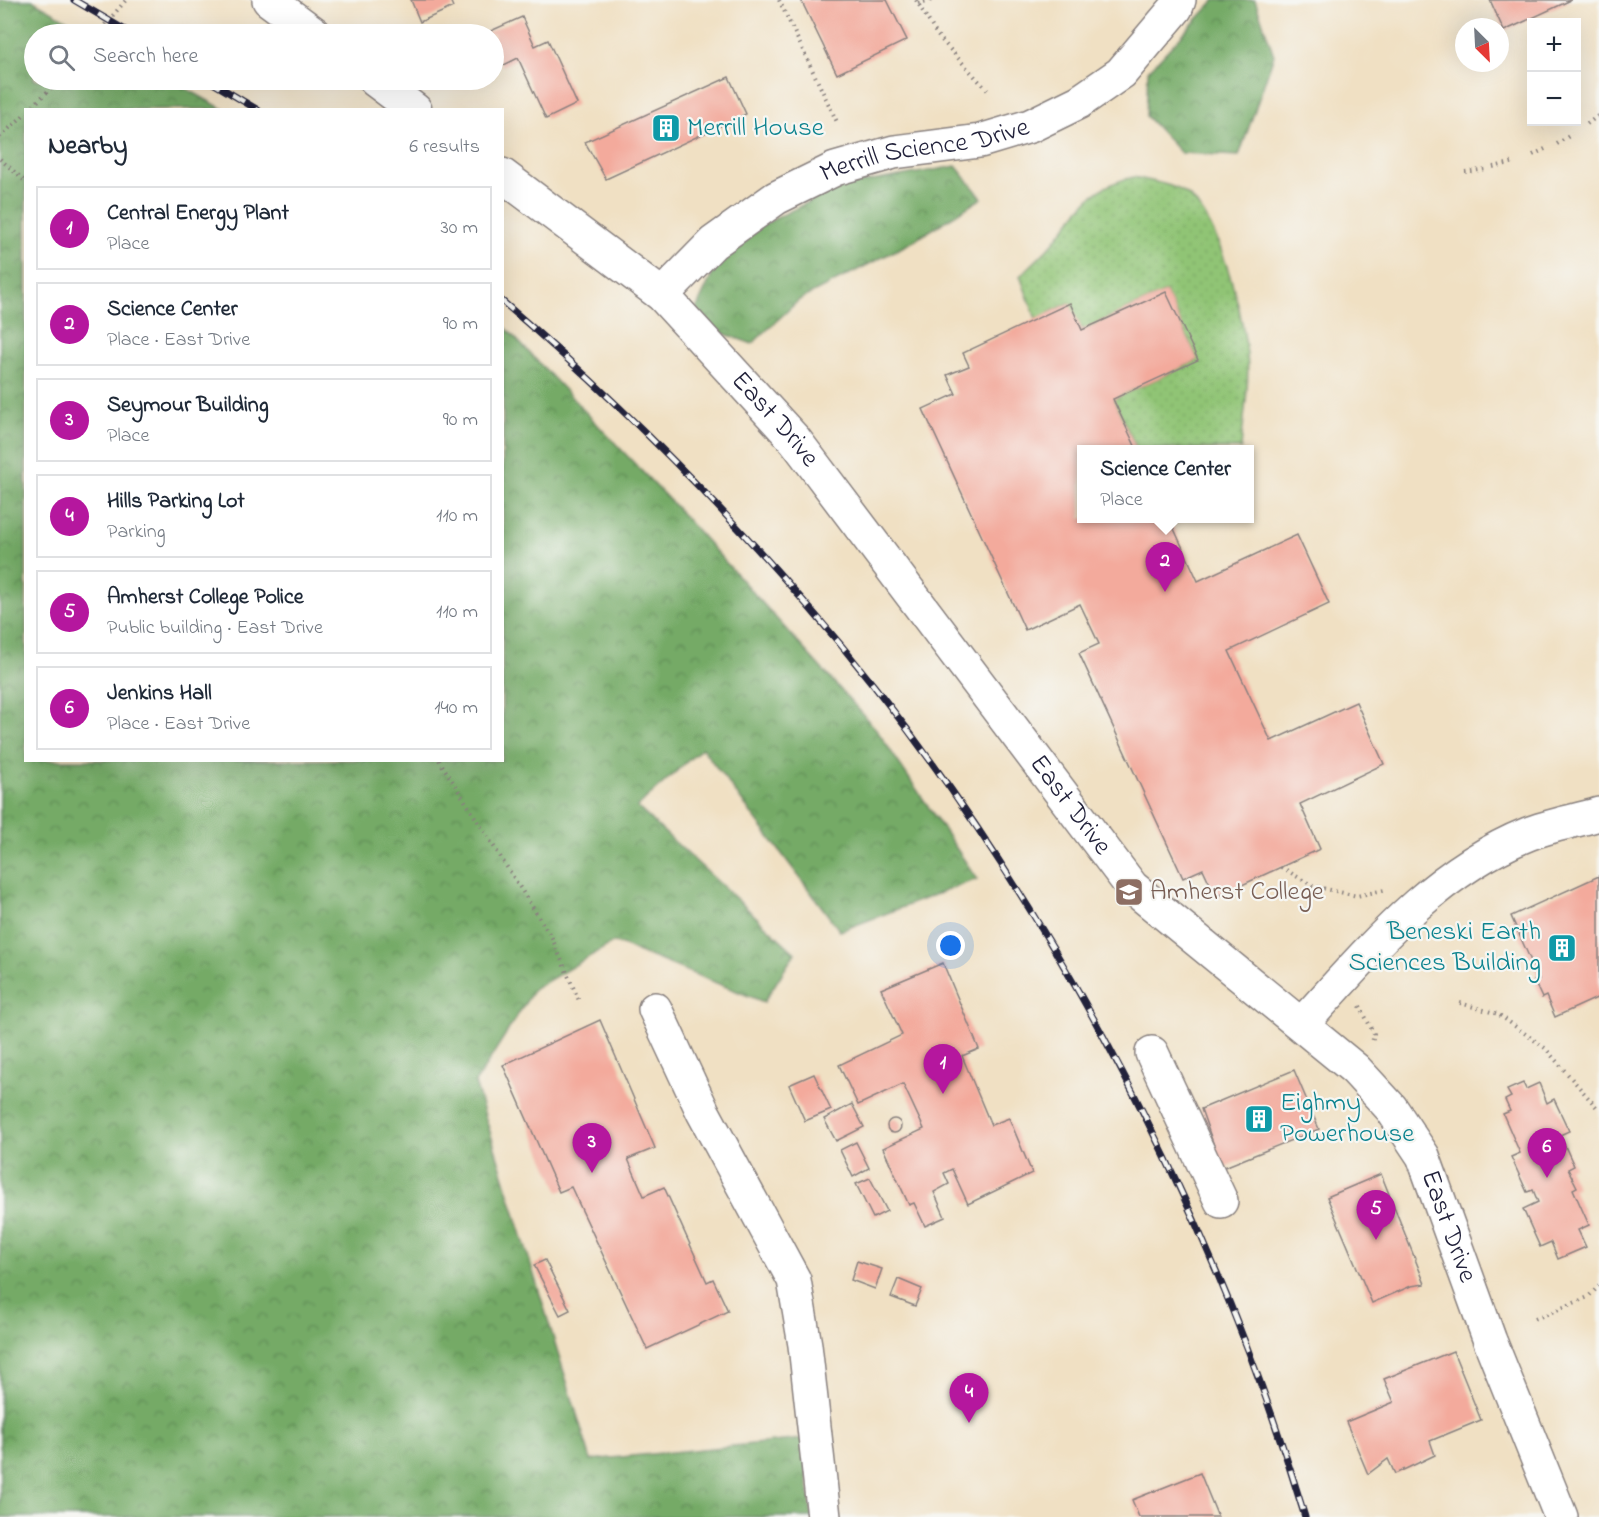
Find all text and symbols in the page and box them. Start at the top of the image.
north arrow [1455,18,1509,72]
map controls [1527,18,1581,126]
button: + [1527,18,1581,72]
search box [24,24,504,90]
icon: search [45,41,78,74]
text: Search here [93,41,198,73]
button: − [1527,72,1581,126]
street label: Merrill Science Drive [813,108,1035,193]
place label: Merrill House [687,109,825,148]
building icon: Merrill House [650,112,682,144]
text: Nearby [48,128,127,166]
text: 6 results [409,133,480,162]
text: Central Energy Plant [107,198,289,230]
text: 1 [66,214,73,243]
text: 30 m [441,214,478,243]
text: Place [107,230,149,259]
text: Science Center [107,294,238,326]
text: 2 [65,310,74,339]
text: 90 m [443,310,478,339]
text: Place · East Drive [107,326,250,355]
street label: East Drive [722,363,829,476]
text: Seymour Building [107,390,269,422]
text: 3 [65,406,74,435]
text: 90 m [443,406,478,435]
text: Place [107,422,149,451]
popup [1077,445,1254,523]
text: Science Center [1100,454,1231,486]
text: Hills Parking Lot [107,486,245,518]
text: Place [1100,486,1143,515]
text: 4 [65,502,74,531]
text: 110 m [436,502,478,531]
text: Parking [107,518,166,547]
pin: 2 [1146,542,1184,592]
text: Amherst College Police [107,582,304,614]
text: 5 [64,598,75,627]
text: 110 m [436,598,478,627]
text: Public building · East Drive [107,614,323,643]
text: Jenkins Hall [107,678,212,710]
text: 6 [65,694,74,723]
text: 140 m [434,694,478,723]
text: Place · East Drive [107,710,250,739]
street label: East Drive [1019,747,1122,864]
place label: Amherst College [1150,873,1325,912]
school or university icon: Amherst College [1113,876,1145,908]
place label: Beneski Earth Sciences Building [1348,913,1541,983]
your location [936,931,965,960]
building icon: Beneski Earth Sciences Building [1546,932,1578,964]
pin: 1 [924,1044,962,1094]
place label: Eighmy Powerhouse [1280,1084,1415,1154]
building icon: Eighmy Powerhouse [1243,1103,1275,1135]
pin: 3 [572,1124,612,1173]
pin: 6 [1528,1128,1566,1178]
street label: East Drive [1410,1165,1487,1289]
pin: 5 [1356,1190,1396,1240]
pin: 4 [950,1374,988,1423]

